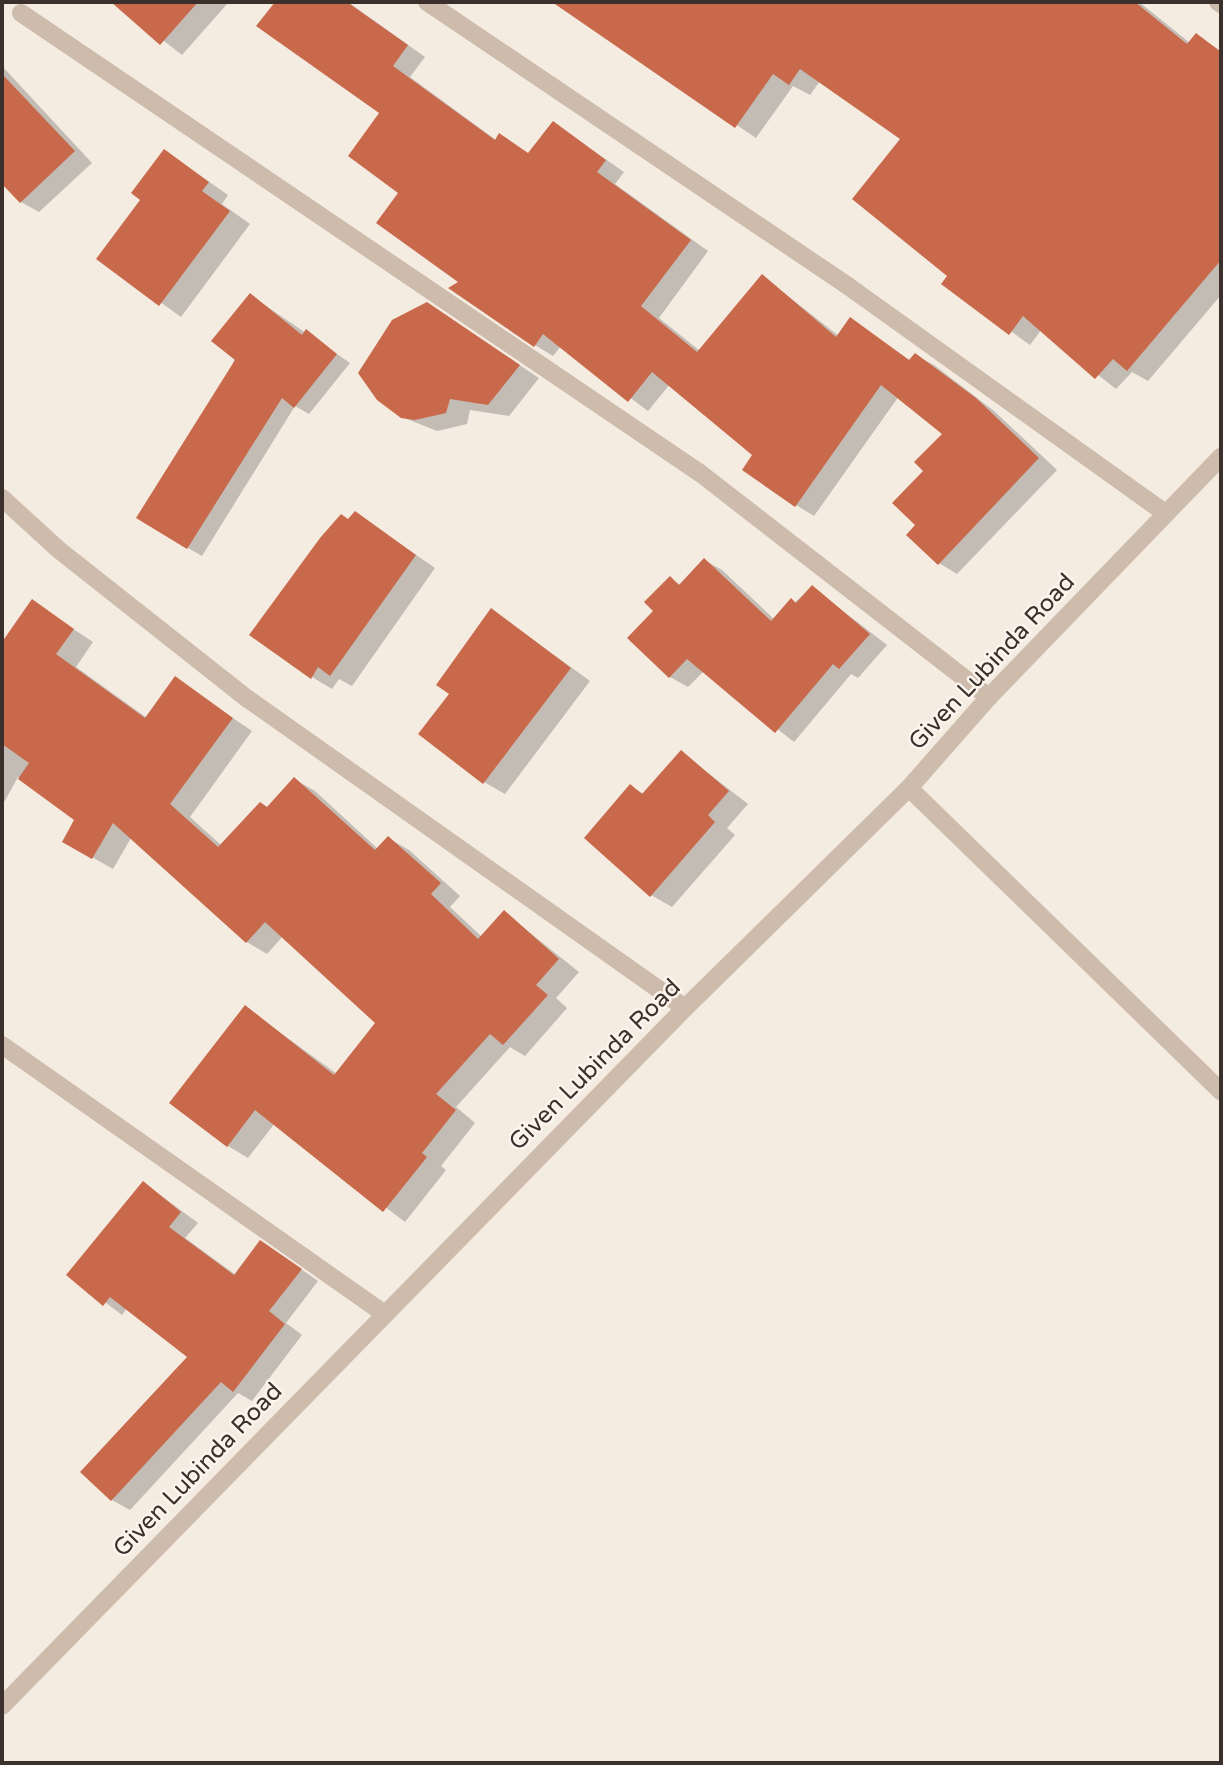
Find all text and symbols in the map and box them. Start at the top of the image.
street label: Given Lubinda Road [903,568,1081,756]
street label: Given Lubinda Road [503,973,687,1157]
street label: Given Lubinda Road [108,1377,288,1563]

